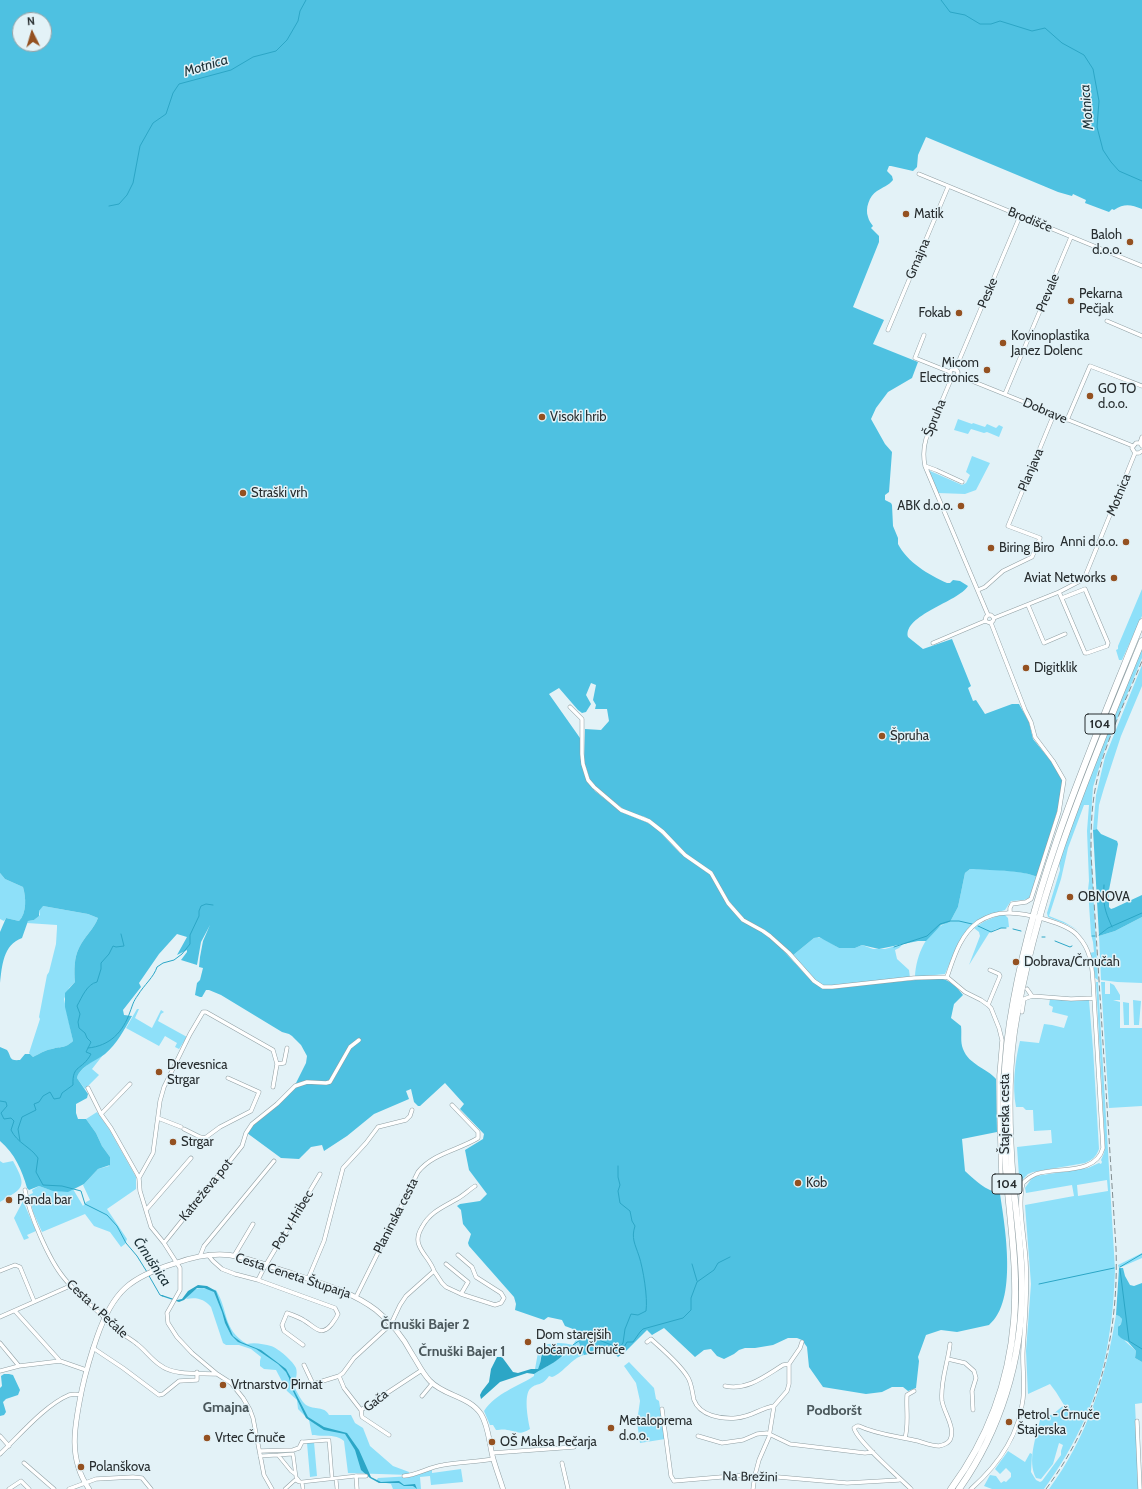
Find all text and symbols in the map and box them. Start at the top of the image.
north arrow [12,12,52,52]
text: N [27,14,36,28]
water label: Motnica [182,51,230,81]
water label: Motnica [1077,84,1097,130]
street label: Brodišče [1005,204,1055,236]
place label: Matik [914,206,944,222]
marker: Matik [901,209,911,219]
place label: Baloh d.o.o. [1091,227,1122,258]
street label: Gmajna [903,236,933,282]
marker: Baloh d.o.o. [1125,237,1135,247]
street label: Prevale [1033,271,1063,315]
street label: Peske [975,275,1001,311]
place label: Pekarna Pečjak [1079,286,1123,317]
marker: Pekarna Pečjak [1066,296,1076,306]
place label: Fokab [918,305,951,321]
marker: Fokab [954,308,964,318]
place label: Kovinoplastika Janez Dolenc [1011,328,1090,359]
marker: Kovinoplastika Janez Dolenc [998,338,1008,348]
place label: Micom Electronics [919,355,979,386]
marker: Micom Electronics [982,365,992,375]
place label: GO TO d.o.o. [1098,381,1136,412]
marker: GO TO d.o.o. [1085,391,1095,401]
street label: Dobrave [1020,395,1070,427]
street label: Špruha [920,397,950,439]
place label: Visoki hrib [550,409,606,425]
marker: Visoki hrib [537,412,547,422]
street label: Planjava [1015,446,1047,494]
street label: Motnica [1104,472,1134,518]
place label: Straški vrh [251,485,307,501]
marker: Straški vrh [238,488,248,498]
place label: ABK d.o.o. [897,498,953,514]
marker: ABK d.o.o. [956,501,966,511]
place label: Anni d.o.o. [1060,534,1118,550]
marker: Anni d.o.o. [1121,537,1131,547]
place label: Biring Biro [999,540,1054,556]
marker: Biring Biro [986,543,996,553]
place label: Aviat Networks [1024,570,1106,586]
marker: Aviat Networks [1109,573,1119,583]
place label: Digitklik [1034,660,1077,676]
marker: Digitklik [1021,663,1031,673]
road number: 104 [1085,714,1115,734]
place label: Špruha [890,728,929,744]
marker: Špruha [877,731,887,741]
place label: OBNOVA [1078,889,1130,905]
marker: OBNOVA [1065,892,1075,902]
place label: Dobrava/Črnučah [1024,954,1120,970]
marker: Dobrava/Črnučah [1011,957,1021,967]
place label: Drevesnica Strgar [167,1057,227,1088]
marker: Drevesnica Strgar [154,1067,164,1077]
street label: Štajerska cesta [997,1074,1013,1154]
place label: Strgar [181,1134,214,1150]
marker: Strgar [168,1137,178,1147]
street label: Katreževa pot [176,1156,236,1224]
road number: 104 [992,1174,1022,1194]
place label: Kob [806,1175,827,1191]
street label: Planinska cesta [370,1176,422,1256]
marker: Kob [793,1178,803,1188]
street label: Pot v Hribec [269,1187,317,1253]
place label: Panda bar [17,1192,72,1208]
marker: Panda bar [4,1195,14,1205]
water label: Črnušnica [130,1234,174,1290]
street label: Cesta Ceneta Štuparja [233,1250,353,1302]
street label: Cesta v Pečale [63,1277,131,1341]
district label: Črnuški Bajer 2 [380,1317,470,1333]
place label: Dom starejših občanov Črnuče [536,1327,625,1358]
marker: Dom starejših občanov Črnuče [523,1337,533,1347]
district label: Črnuški Bajer 1 [418,1344,506,1360]
place label: Vrtnarstvo Pirnat [231,1377,323,1393]
marker: Vrtnarstvo Pirnat [218,1380,228,1390]
street label: Gača [361,1387,391,1415]
district label: Gmajna [203,1400,249,1416]
district label: Podboršt [806,1403,862,1419]
place label: Petrol - Črnuče Štajerska [1017,1407,1100,1438]
place label: Metaloprema d.o.o. [619,1413,692,1444]
marker: Petrol - Črnuče Štajerska [1004,1417,1014,1427]
marker: Metaloprema d.o.o. [606,1423,616,1433]
place label: Vrtec Črnuče [215,1430,285,1446]
marker: Vrtec Črnuče [202,1433,212,1443]
place label: OŠ Maksa Pečarja [500,1434,597,1450]
marker: OŠ Maksa Pečarja [487,1437,497,1447]
place label: Polanškova [89,1459,151,1475]
marker: Polanškova [76,1462,86,1472]
street label: Na Brežini [722,1469,778,1485]

